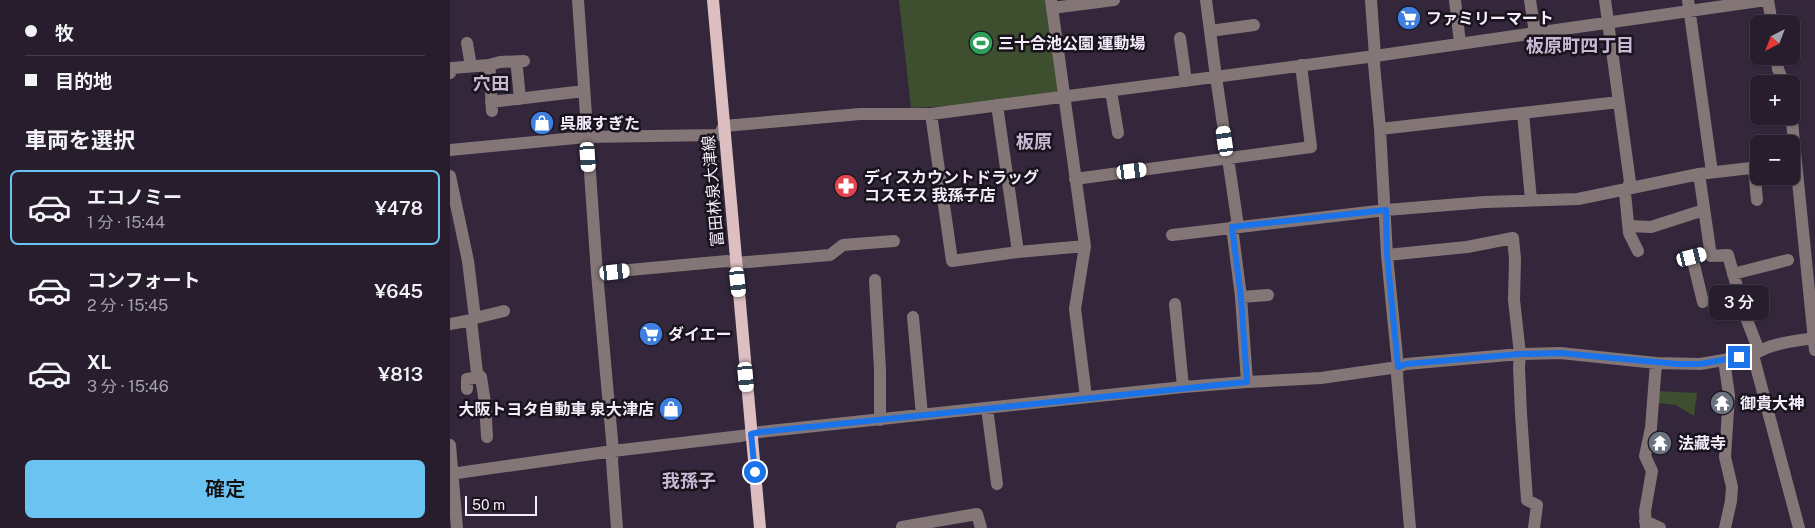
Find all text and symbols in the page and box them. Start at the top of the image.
supermarket icon: ファミリーマート [1396,5,1422,31]
place label: ファミリーマート [1426,9,1554,28]
north arrow [1750,15,1800,65]
map controls [1750,15,1800,185]
text: 牧 [55,22,74,44]
sports icon: 三十合池公園 運動場 [968,30,994,56]
place label: 三十合池公園 運動場 [998,34,1146,53]
district label: 板原町四丁目 [1526,35,1634,56]
text: 目的地 [55,70,112,92]
district label: 穴田 [473,73,509,94]
button: + [1750,75,1800,125]
shop icon: 呉服すぎた [529,110,555,136]
place label: 呉服すぎた [560,114,640,133]
car [1215,125,1234,157]
text: 車両を選択 [25,127,135,153]
district label: 板原 [1016,131,1052,152]
street label: 富田林泉大津線 [699,134,727,248]
button: − [1750,135,1800,185]
car [579,142,596,172]
car [1116,162,1147,180]
place label: ディスカウントドラッグ コスモス 我孫子店 [864,168,1039,205]
pharmacy icon: ディスカウントドラッグ コスモス 我孫子店 [833,173,859,199]
icon: car [27,185,72,230]
text: エコノミー [87,186,182,208]
text: ¥478 [375,197,423,219]
text: 1 分 · 15:44 [87,213,165,232]
car [1675,246,1708,268]
car [599,263,630,281]
car [728,266,747,298]
icon: car [27,268,72,313]
text: コンフォート [87,269,200,291]
text: ¥645 [374,280,423,302]
callout: 3 分 [1709,284,1769,320]
text: 3 分 [1724,293,1754,312]
text: 2 分 · 15:45 [87,296,168,315]
supermarket icon: ダイエー [638,321,664,347]
place label: ダイエー [668,325,732,344]
route end [1728,346,1750,368]
icon: car [27,351,72,396]
text: XL [87,351,112,373]
car [737,361,754,393]
text: ¥813 [378,363,423,385]
text: 3 分 · 15:46 [87,377,169,396]
temple icon: 御貴大神 [1709,390,1735,416]
place label: 御貴大神 [1740,394,1804,413]
shop icon: 大阪トヨタ自動車 泉大津店 [658,396,684,422]
place label: 大阪トヨタ自動車 泉大津店 [458,400,654,419]
temple icon: 法藏寺 [1647,430,1673,456]
place label: 法藏寺 [1678,434,1726,453]
button: 確定 [25,460,425,518]
route start [744,461,766,483]
district label: 我孫子 [662,470,716,491]
scale bar [465,493,538,516]
text: 50 m [472,497,505,513]

